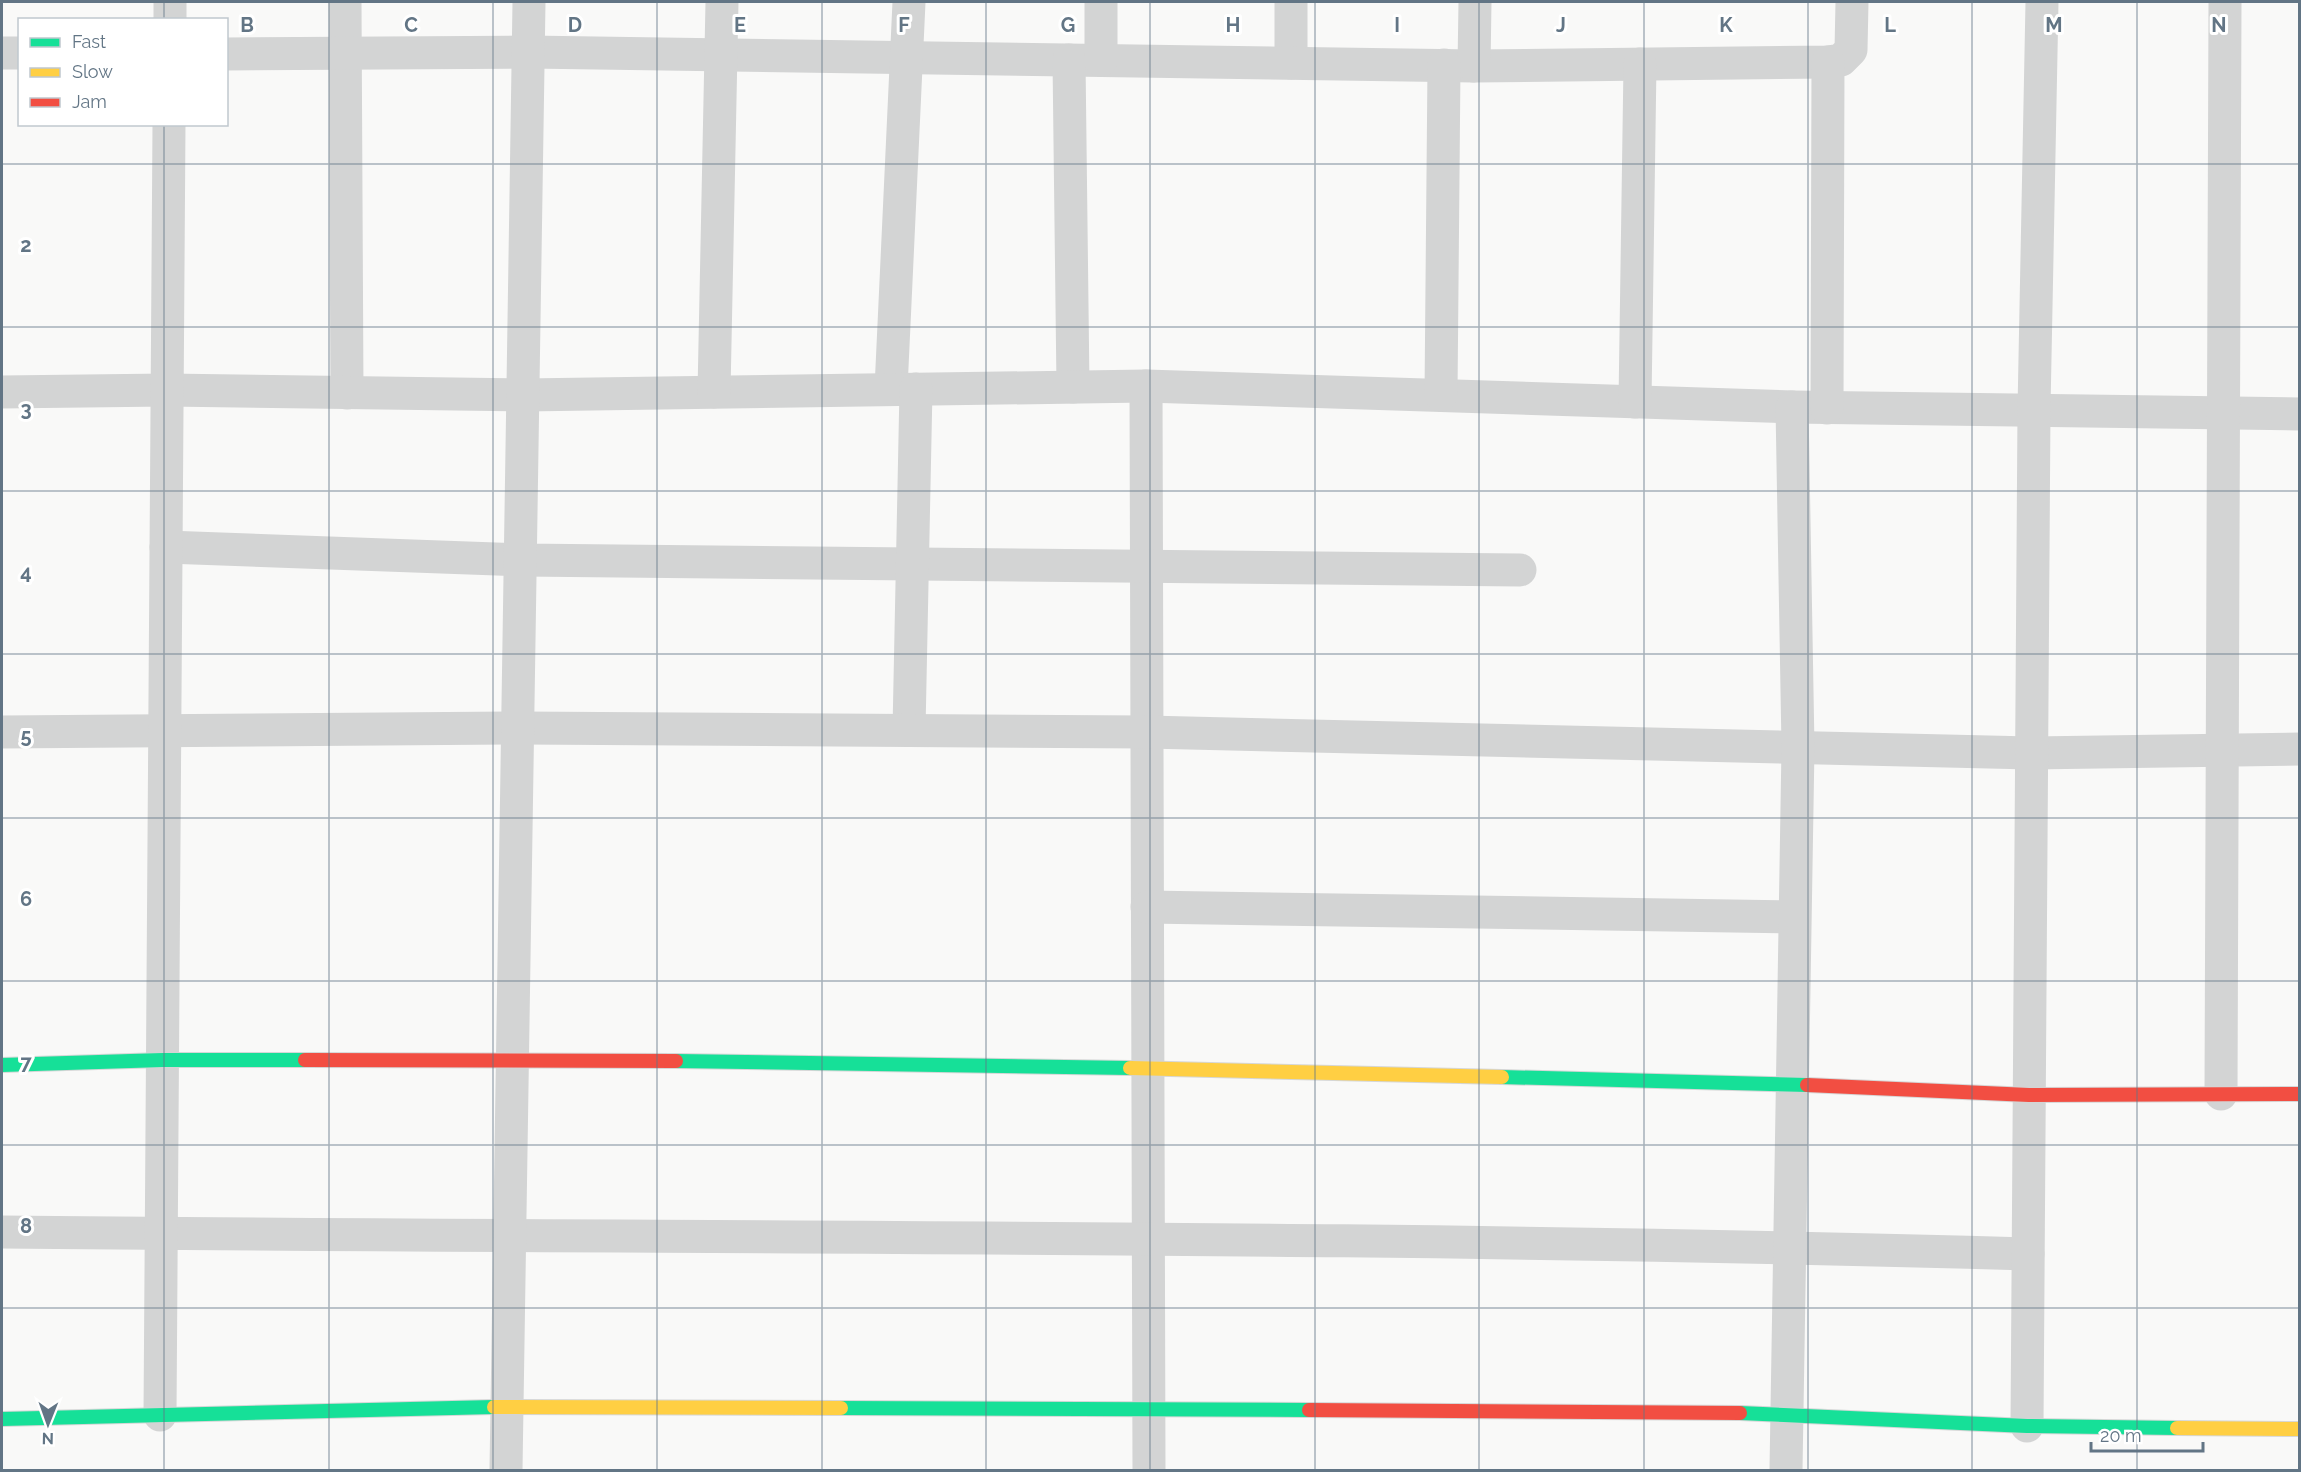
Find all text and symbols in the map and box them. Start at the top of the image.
text: B [240,13,254,37]
text: C [404,13,418,37]
text: D [568,13,582,37]
text: E [734,13,746,37]
text: F [898,13,910,37]
text: G [1061,13,1075,37]
text: H [1226,13,1240,37]
text: I [1394,13,1400,37]
text: J [1556,13,1566,37]
text: K [1719,13,1733,37]
text: L [1884,13,1896,37]
text: M [2045,13,2063,37]
text: N [2211,13,2227,37]
legend [18,18,228,126]
text: Fast [72,31,106,52]
text: Slow [72,61,113,82]
text: Jam [72,91,107,112]
text: 2 [20,233,32,257]
text: 3 [20,397,32,421]
text: 4 [20,560,32,584]
text: 5 [20,724,32,748]
text: 6 [20,887,32,911]
text: 7 [20,1051,32,1075]
text: 8 [20,1214,32,1238]
north arrow [18,1394,78,1454]
scale bar [2091,1415,2204,1453]
text: 20 m [2100,1425,2142,1446]
text: N [41,1429,54,1448]

